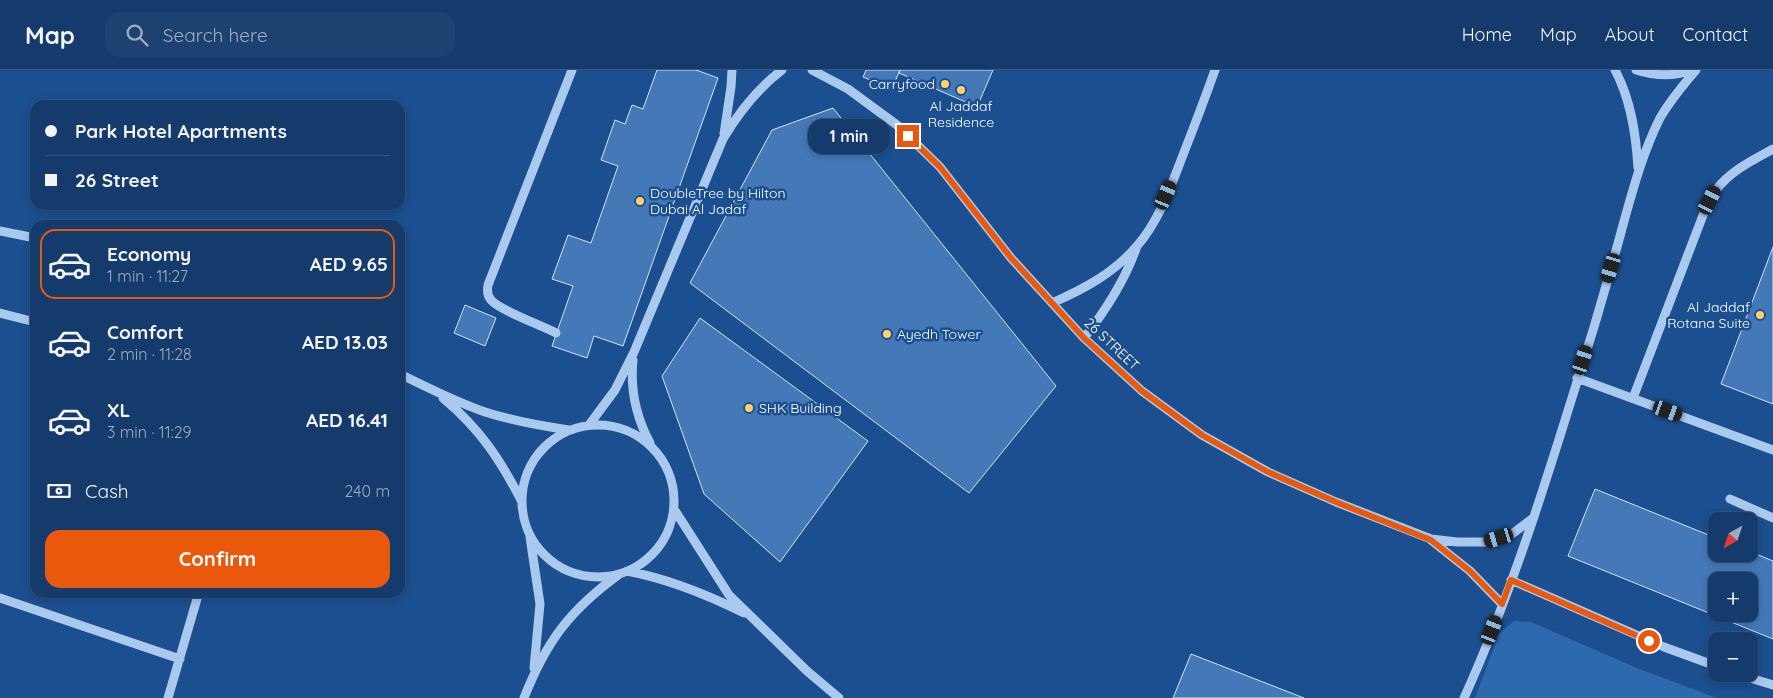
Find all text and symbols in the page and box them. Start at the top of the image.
search box [105,12,455,57]
text: Map [25,20,75,50]
icon: search [123,21,151,49]
text: Search here [163,23,268,47]
text: Home [1462,23,1512,46]
text: Map [1540,23,1577,46]
text: About [1605,23,1655,46]
text: Contact [1683,23,1748,46]
place label: Carryfood [869,75,935,93]
marker: Carryfood [939,78,951,90]
marker: Al Jaddaf Residence [955,84,967,96]
place label: Al Jaddaf Residence [928,97,994,131]
callout: 1 min [808,118,890,154]
text: Park Hotel Apartments [75,119,287,143]
route end [897,125,919,147]
text: 1 min [830,126,868,146]
text: 26 Street [75,168,159,192]
car [1153,178,1178,212]
car [1696,183,1723,217]
place label: DoubleTree by Hilton Dubai Al Jadaf [650,184,786,218]
marker: DoubleTree by Hilton Dubai Al Jadaf [634,195,646,207]
icon: car [47,242,92,287]
text: Economy [107,242,191,266]
car [1599,251,1622,285]
text: AED 9.65 [310,252,388,276]
text: 1 min · 11:27 [107,266,188,286]
place label: Al Jaddaf Rotana Suite [1667,298,1750,332]
marker: Al Jaddaf Rotana Suite [1754,309,1766,321]
street label: 26 STREET [1081,314,1143,374]
icon: car [47,320,92,365]
text: Comfort [107,320,184,344]
place label: Ayedh Tower [897,325,981,343]
marker: Ayedh Tower [881,328,893,340]
text: AED 13.03 [302,330,388,354]
car [1571,343,1594,377]
text: 2 min · 11:28 [107,344,192,364]
icon: car [47,398,92,443]
text: XL [107,398,130,422]
place label: SHK Building [759,399,842,417]
car [1651,399,1684,423]
marker: SHK Building [743,402,755,414]
text: AED 16.41 [306,408,388,432]
text: 3 min · 11:29 [107,422,192,442]
icon: cash [45,477,73,505]
text: Cash [85,479,129,503]
text: 240 m [344,481,390,501]
north arrow [1708,512,1758,562]
map controls [1708,512,1758,682]
car [1482,526,1515,550]
button: Confirm [45,530,390,588]
button: + [1708,572,1758,622]
car [1479,613,1504,647]
route start [1638,630,1660,652]
button: − [1708,632,1758,682]

